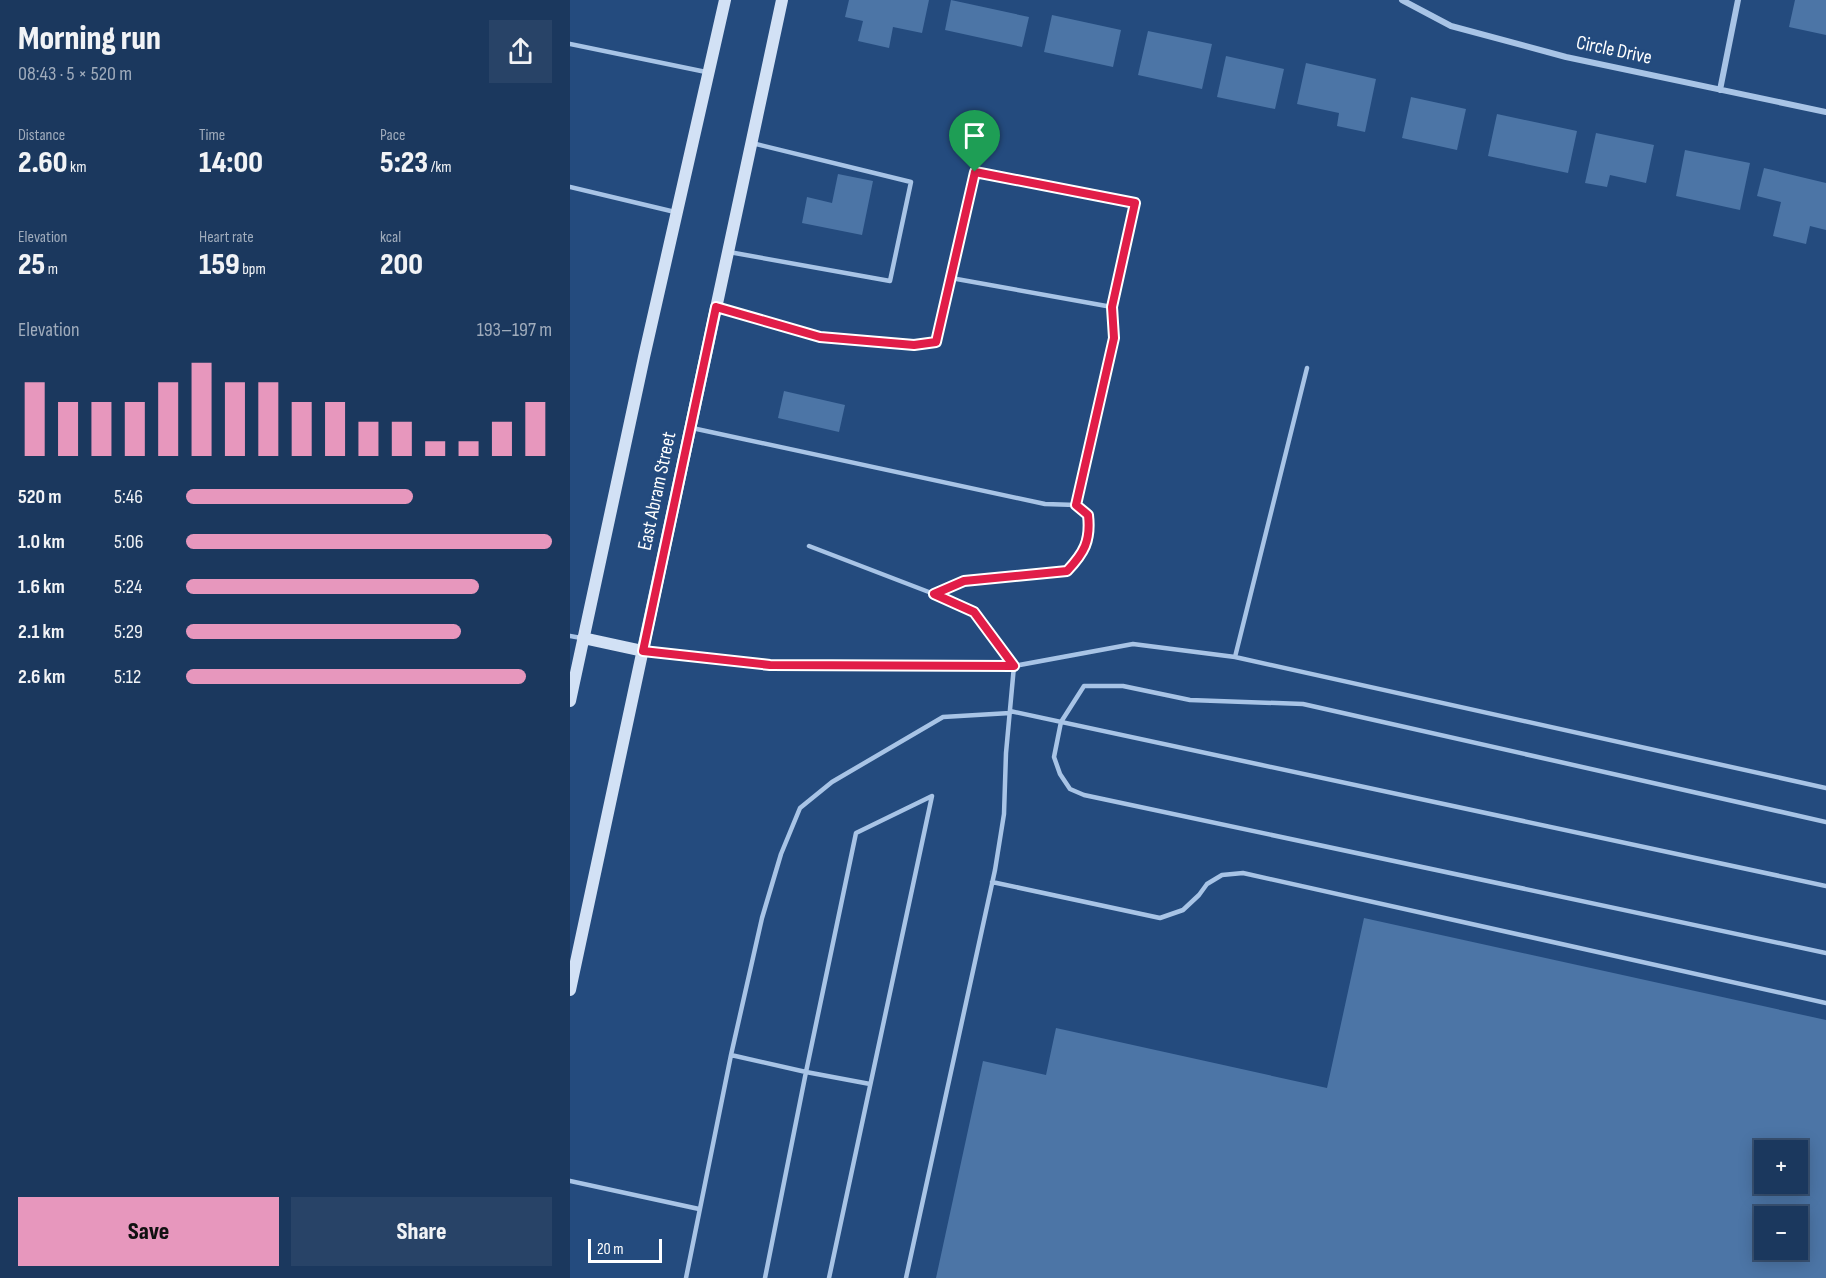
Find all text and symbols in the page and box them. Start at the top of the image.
text: Morning run [18,19,161,59]
button: share [489,20,552,83]
street label: Circle Drive [1574,30,1654,70]
text: 08:43 · 5 × 520 m [18,62,132,86]
pin [949,110,1000,172]
icon: arrive [958,119,991,152]
text: Distance [18,126,65,145]
text: Time [199,126,225,145]
text: Pace [380,126,405,145]
text: 2.60 [18,145,68,181]
text: 14:00 [199,145,263,181]
text: 5:23 [380,145,428,181]
text: km [68,158,86,177]
text: /km [428,158,452,177]
text: Elevation [18,228,67,247]
text: Heart rate [199,228,254,247]
text: kcal [380,228,401,247]
text: 25 [18,247,45,283]
text: 159 [199,247,240,283]
text: 200 [380,247,423,283]
text: m [45,260,58,279]
text: bpm [240,260,266,279]
text: Elevation [18,318,80,342]
text: 193–197 m [477,318,552,342]
street label: East Abram Street [633,430,681,552]
text: 520 m [18,485,61,509]
text: 5:46 [114,485,143,509]
text: 1.0 km [18,530,65,554]
text: 5:06 [114,530,143,554]
text: 1.6 km [18,575,65,599]
text: 5:24 [114,575,142,599]
text: 2.1 km [18,620,64,644]
text: 5:29 [114,620,143,644]
text: 2.6 km [18,665,65,689]
text: 5:12 [114,665,141,689]
map controls [1754,1140,1808,1260]
button: + [1754,1140,1808,1194]
button: Save [18,1197,279,1266]
button: Share [291,1197,552,1266]
button: − [1754,1206,1808,1260]
scale bar [588,1236,662,1264]
text: 20 m [597,1240,624,1259]

